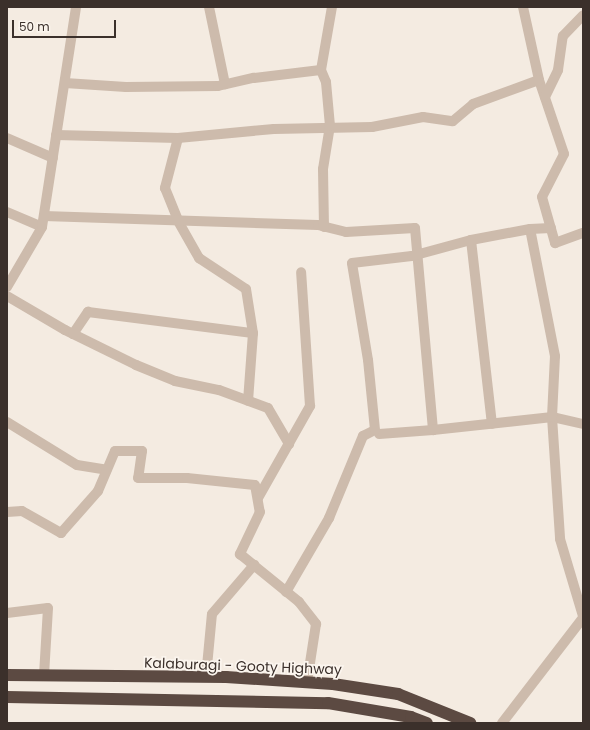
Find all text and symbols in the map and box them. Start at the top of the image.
scale bar [14,12,118,38]
text: 50 m [19,18,50,35]
street label: Kalaburagi - Gooty Highway [144,654,342,678]

